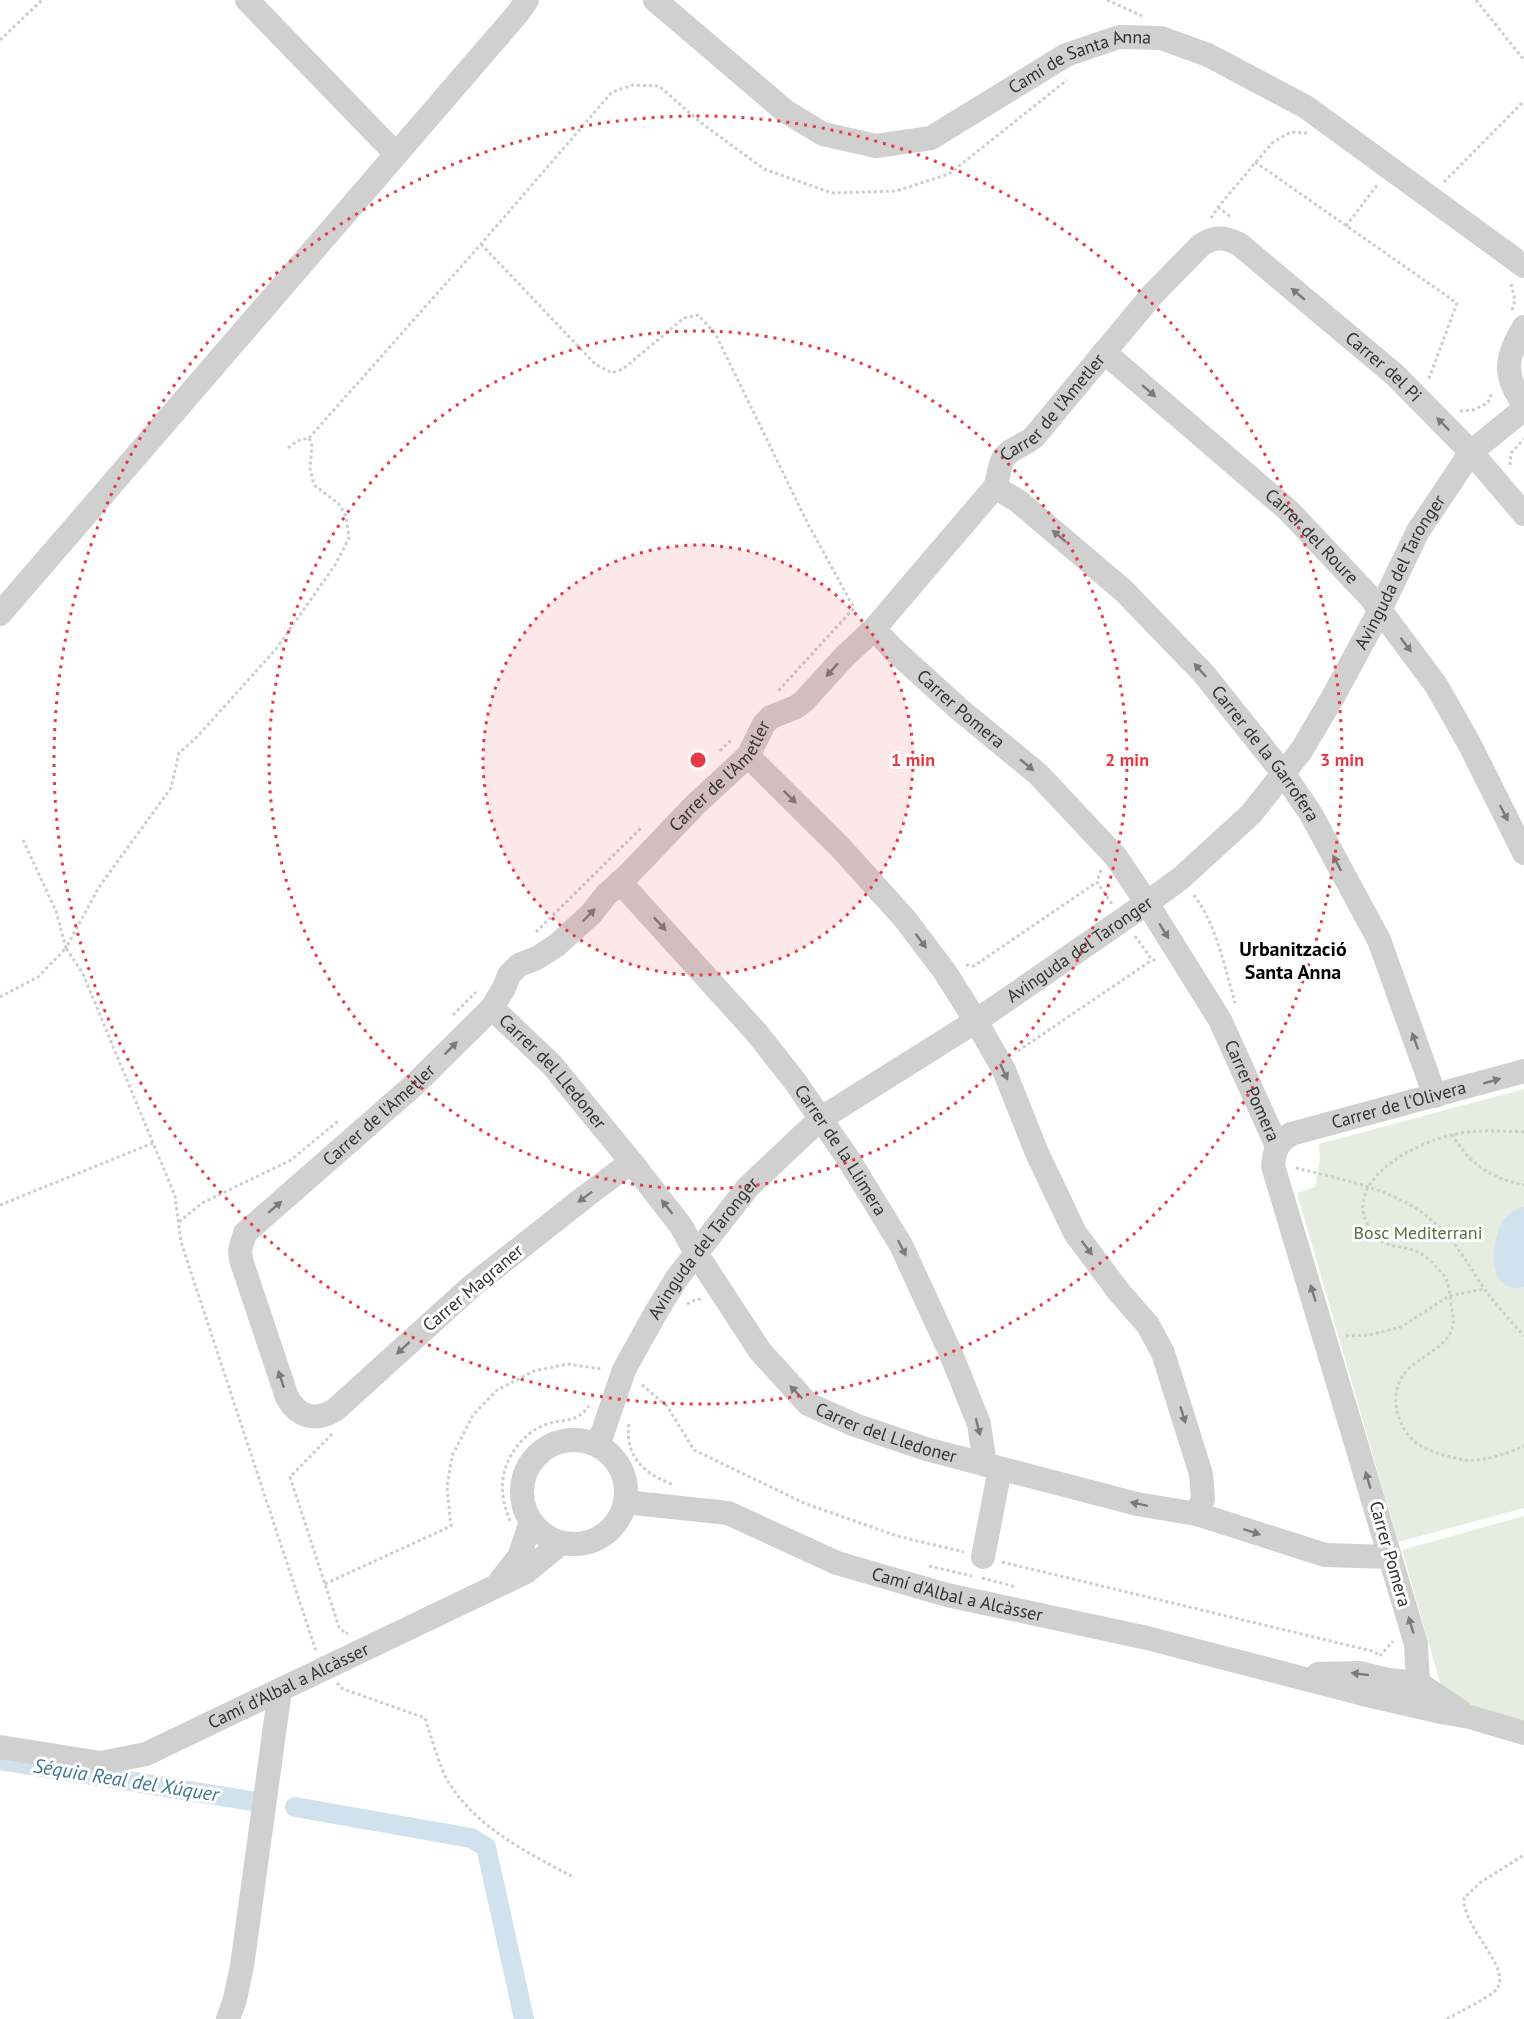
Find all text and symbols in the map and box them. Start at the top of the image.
street label: Camí de Santa Anna [1004,24,1151,99]
one-way arrow [1290,287,1306,300]
street label: Carrer del Pi [1341,326,1427,407]
street label: Carrer de l'Ametler [994,349,1110,466]
one-way arrow [1141,384,1156,398]
one-way arrow [1435,417,1450,431]
street label: Carrer del Roure [1260,483,1364,589]
street label: Avinguda del Taronger [1349,490,1450,653]
one-way arrow [1052,530,1067,543]
one-way arrow [1399,638,1411,653]
one-way arrow [826,662,839,677]
one-way arrow [1193,663,1207,678]
street label: Carrer Pomera [912,664,1010,753]
street label: Carrer de la Garrofera [1207,681,1325,825]
street label: Carrer de l'Ametler [664,717,775,836]
text: 1 min [891,748,935,771]
text: 2 min [1105,748,1149,771]
text: 3 min [1320,748,1364,771]
centre of rings [688,750,708,770]
one-way arrow [1019,758,1034,771]
one-way arrow [782,789,796,803]
one-way arrow [1500,804,1509,821]
one-way arrow [1332,854,1342,871]
street label: Avinguda del Taronger [1002,891,1157,1007]
one-way arrow [581,909,595,923]
one-way arrow [653,917,667,931]
one-way arrow [1159,922,1170,939]
one-way arrow [915,932,927,948]
district label: Urbanització Santa Anna [1239,936,1347,985]
street label: Carrer del Lledoner [494,1009,612,1133]
one-way arrow [1410,1032,1420,1050]
street label: Carrer Pomera [1219,1036,1285,1145]
one-way arrow [443,1041,457,1055]
street label: Carrer de l'Ametler [318,1059,440,1171]
one-way arrow [999,1064,1008,1081]
street label: Carrer de l'Olivera [1329,1075,1468,1134]
one-way arrow [1483,1076,1501,1085]
street label: Carrer de la Llimera [790,1080,892,1220]
street label: Avinguda del Taronger [642,1171,763,1323]
one-way arrow [577,1190,592,1202]
one-way arrow [267,1200,283,1213]
one-way arrow [661,1200,673,1215]
park label: Bosc Mediterrani [1353,1221,1483,1244]
street label: Carrer Magraner [418,1239,528,1336]
one-way arrow [897,1240,906,1257]
one-way arrow [1080,1241,1092,1256]
one-way arrow [1308,1284,1317,1302]
one-way arrow [396,1341,410,1355]
one-way arrow [276,1370,285,1388]
one-way arrow [790,1385,804,1399]
street label: Carrer del Lledoner [812,1397,959,1468]
one-way arrow [1179,1406,1188,1424]
one-way arrow [974,1418,984,1436]
one-way arrow [1363,1471,1372,1489]
one-way arrow [1130,1498,1148,1508]
street label: Carrer Pomera [1364,1498,1417,1609]
one-way arrow [1243,1528,1261,1537]
street label: Camí d'Albal a Alcàsser [869,1562,1045,1626]
one-way arrow [1406,1616,1415,1634]
street label: Camí d'Albal a Alcàsser [204,1637,372,1734]
one-way arrow [1351,1670,1370,1679]
water label: Séquia Real del Xúquer [31,1753,222,1808]

